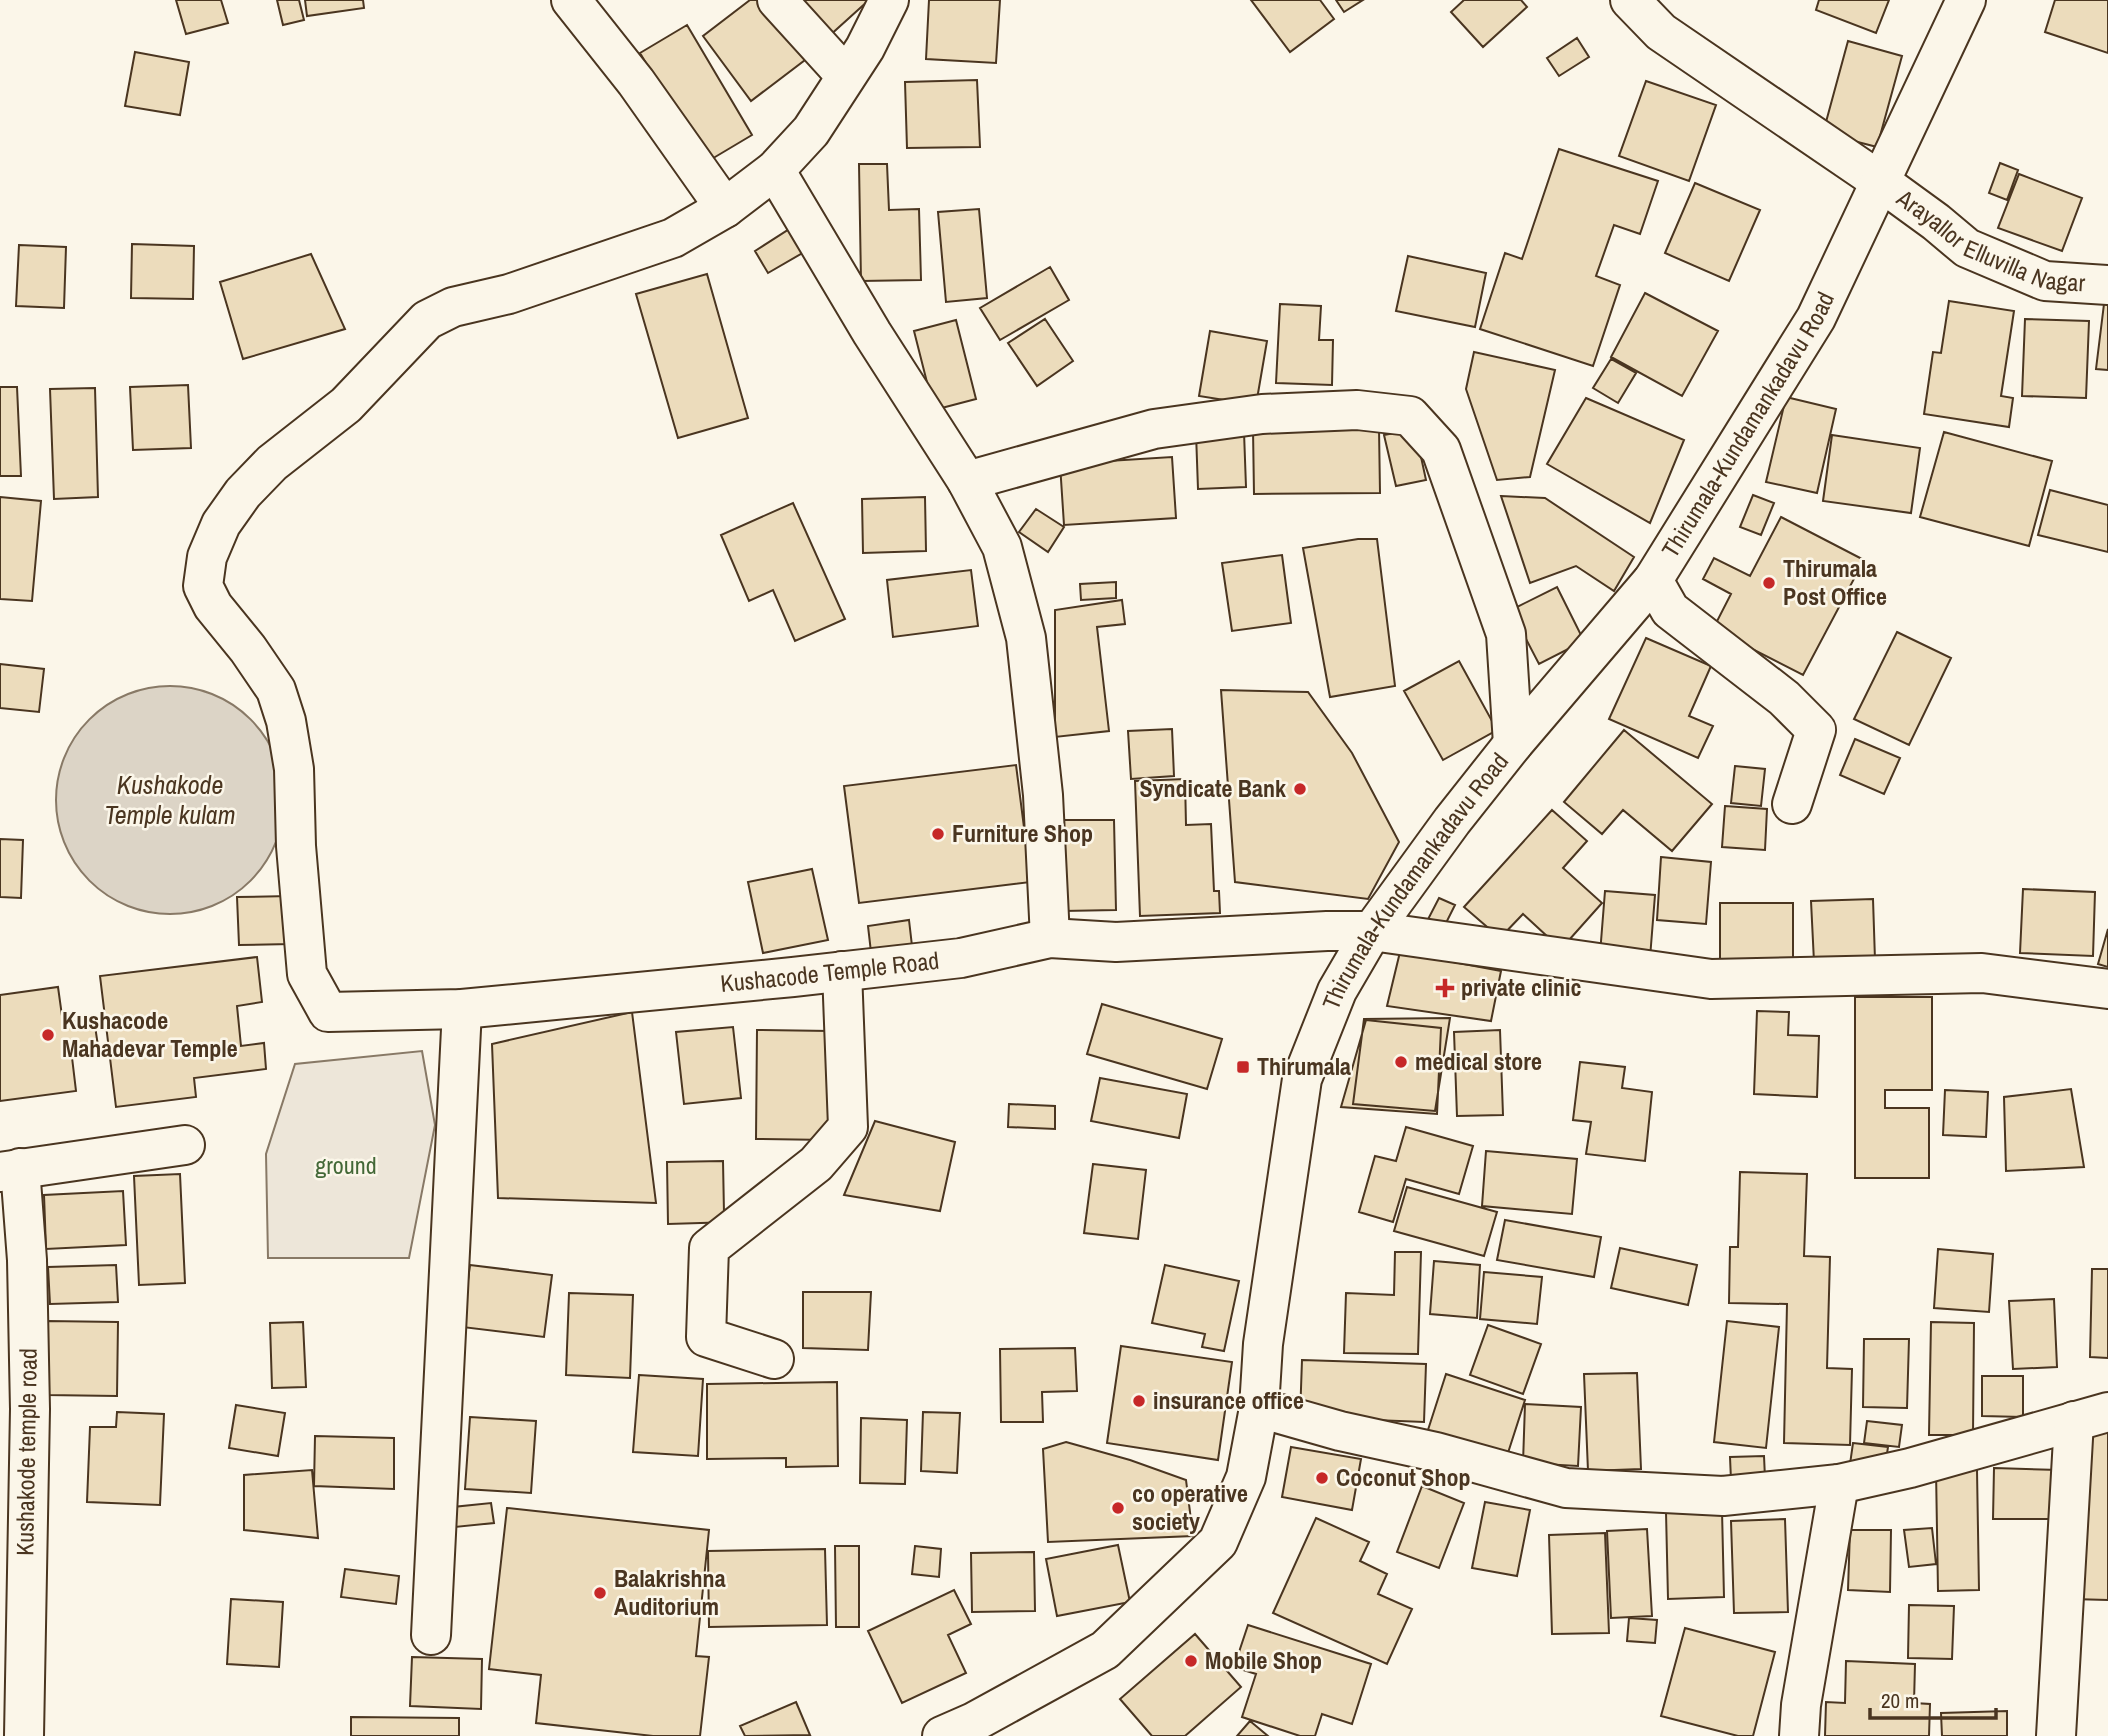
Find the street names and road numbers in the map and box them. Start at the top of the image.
street label: Arayallor Elluvilla Nagar [1890,181,2087,299]
street label: Thirumala-Kundamankadavu Road [1654,286,1841,563]
street label: Thirumala-Kundamankadavu Road [1314,746,1515,1014]
street label: Kushacode Temple Road [719,944,941,999]
street label: Kushakode temple road [8,1348,44,1556]

